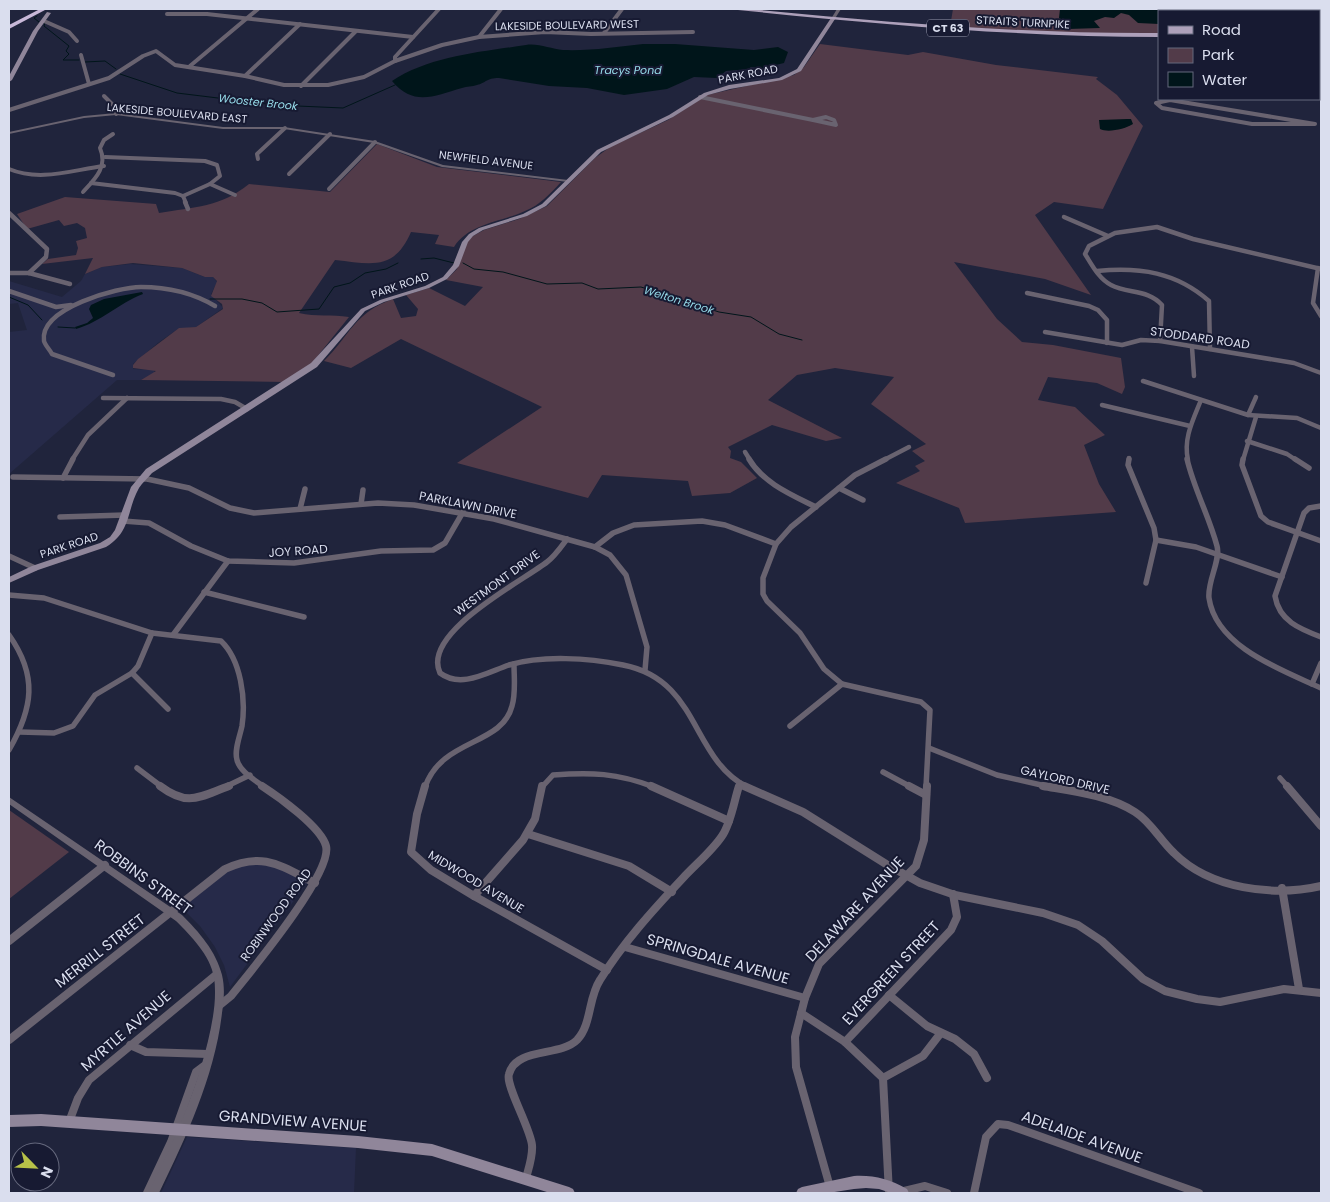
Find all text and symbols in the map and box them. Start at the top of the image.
legend [1158,10,1320,100]
street label: STRAITS TURNPIKE [976,12,1070,32]
street label: LAKESIDE BOULEVARD WEST [495,16,639,34]
road number: CT 63 [927,19,969,36]
text: Road [1202,19,1241,40]
text: Park [1202,44,1234,65]
street label: PARK ROAD [717,60,779,88]
water label: Tracys Pond [594,62,662,78]
text: Water [1202,69,1248,90]
water label: Wooster Brook [218,90,300,114]
street label: LAKESIDE BOULEVARD EAST [106,99,248,127]
street label: NEWFIELD AVENUE [438,146,534,174]
street label: PARK ROAD [369,268,431,302]
water label: Welton Brook [642,282,717,319]
street label: STODDARD ROAD [1149,322,1251,353]
street label: PARKLAWN DRIVE [418,487,518,522]
street label: PARK ROAD [38,528,100,562]
street label: JOY ROAD [268,540,328,561]
street label: WESTMONT DRIVE [450,546,543,620]
street label: GAYLORD DRIVE [1019,761,1111,798]
street label: ROBBINS STREET [90,834,196,919]
street label: MIDWOOD AVENUE [425,846,527,917]
street label: DELAWARE AVENUE [800,851,909,966]
street label: ROBINWOOD ROAD [236,865,315,965]
street label: MERRILL STREET [50,909,149,992]
street label: EVERGREEN STREET [837,916,944,1029]
street label: SPRINGDALE AVENUE [644,928,792,989]
street label: MYRTLE AVENUE [76,985,175,1076]
street label: GRANDVIEW AVENUE [218,1105,368,1136]
street label: ADELAIDE AVENUE [1019,1105,1146,1168]
north arrow [10,1142,60,1192]
text: N [36,1163,58,1181]

